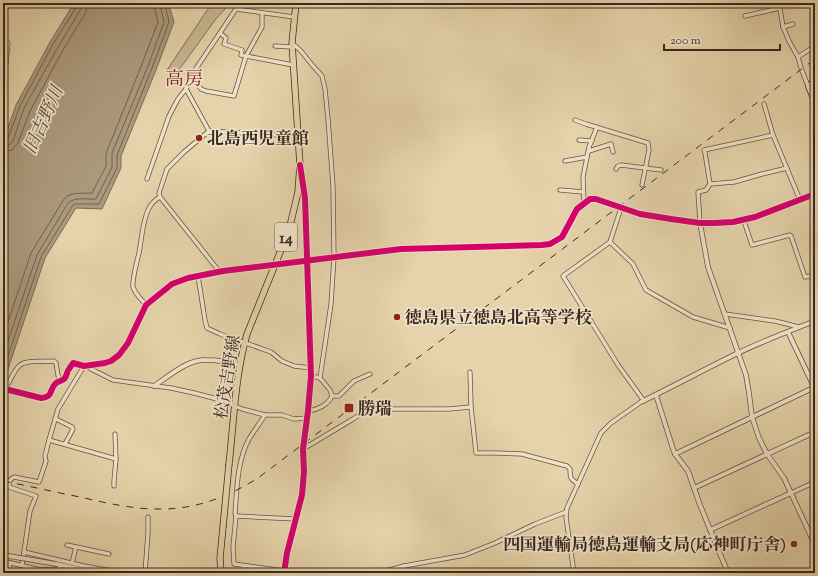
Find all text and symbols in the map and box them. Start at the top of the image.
scale bar [664,26,780,52]
text: 200 m [670,32,701,50]
district label: 高房 [165,67,203,94]
water label: 旧吉野川 [18,81,72,159]
place label: 北島西児童館 [207,128,309,152]
marker: 北島西児童館 [194,133,204,143]
road number: 14 [275,223,297,251]
place label: 徳島県立徳島北高等学校 [405,307,592,331]
marker: 徳島県立徳島北高等学校 [392,312,402,322]
street label: 松茂吉野線 [210,333,247,421]
place label: 勝瑞 [358,398,392,422]
marker: 勝瑞 [343,402,355,414]
place label: 四国運輸局徳島運輸支局(応神町庁舎) [503,534,786,558]
marker: 四国運輸局徳島運輸支局(応神町庁舎) [789,539,799,549]

